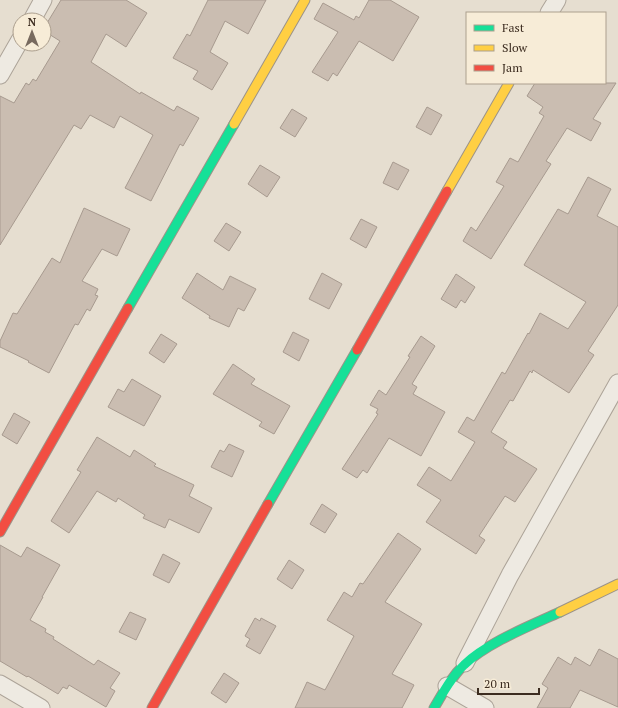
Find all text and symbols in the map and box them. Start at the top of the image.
north arrow [12,12,52,52]
legend [466,12,606,84]
text: N [28,15,37,29]
text: Fast [502,20,525,35]
text: Slow [502,40,528,55]
text: Jam [502,60,523,75]
scale bar [478,670,539,696]
text: 20 m [484,676,511,691]

